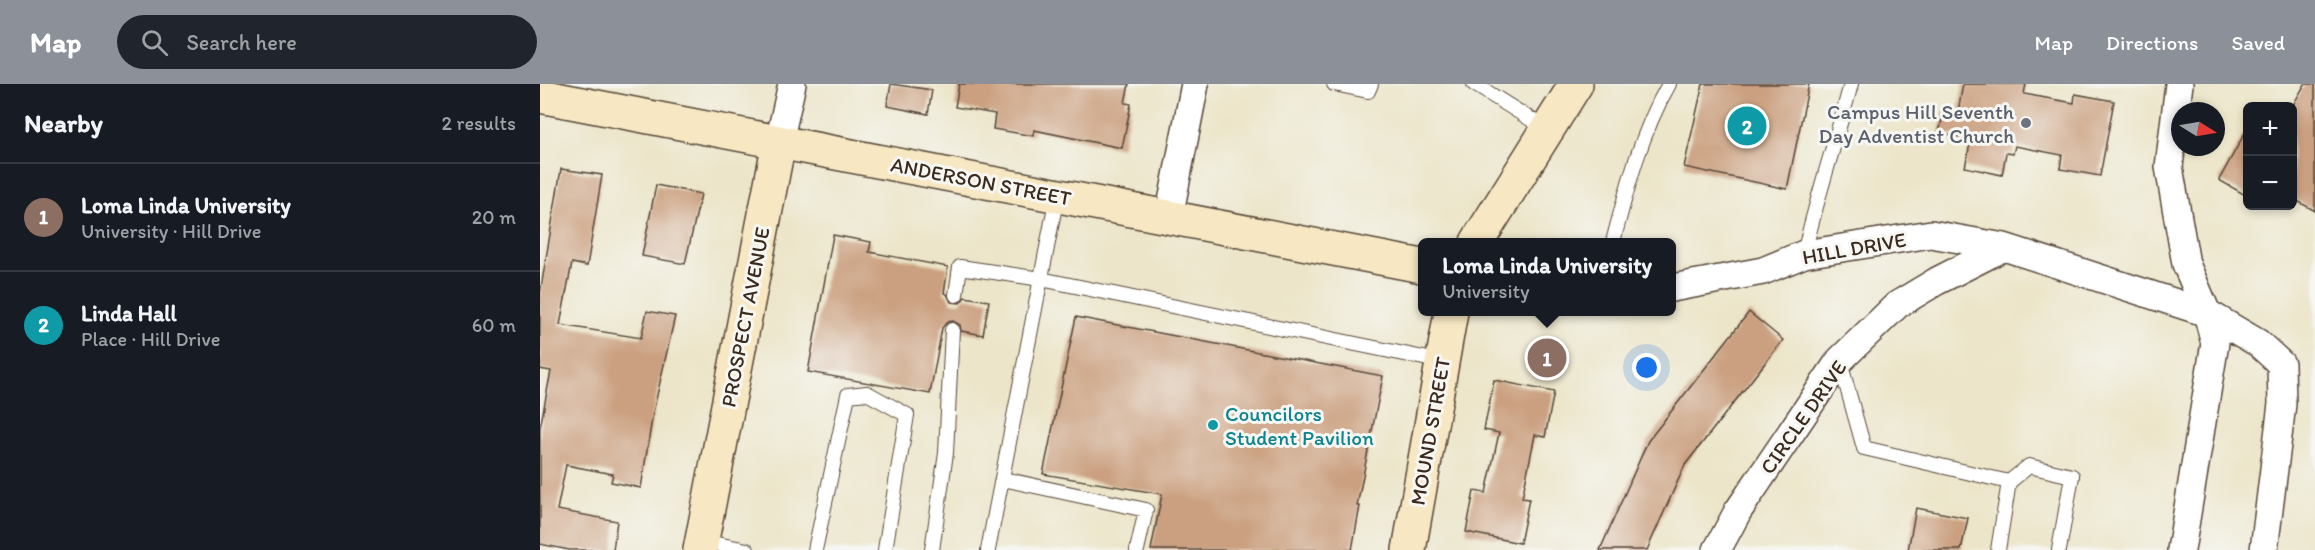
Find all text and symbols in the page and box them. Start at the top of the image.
search box [117,15,537,69]
text: Map [30,25,81,59]
icon: search [138,26,171,59]
text: Search here [186,29,297,56]
text: Map [2035,30,2073,55]
text: Directions [2106,30,2198,55]
text: Saved [2231,30,2285,55]
place label: Campus Hill Seventh Day Adventist Church [1819,99,2014,148]
north arrow [2171,102,2225,156]
map controls [2243,102,2297,210]
button: + [2243,102,2297,156]
pin: 2 [1728,104,1766,148]
text: Nearby [24,107,103,139]
text: 2 results [442,111,516,135]
marker: Campus Hill Seventh Day Adventist Church [2019,116,2033,130]
street label: ANDERSON STREET [889,151,1074,211]
button: − [2243,156,2297,210]
text: Loma Linda University [81,192,291,219]
text: 1 [39,205,48,229]
text: 20 m [472,205,516,229]
text: University · Hill Drive [81,219,262,243]
street label: PROSPECT AVENUE [715,225,775,409]
street label: HILL DRIVE [1800,227,1908,269]
popup [1418,238,1676,316]
text: Loma Linda University [1442,252,1652,279]
text: University [1442,279,1529,303]
text: Linda Hall [81,300,177,327]
text: 2 [38,313,49,337]
text: 60 m [472,313,516,337]
text: Place · Hill Drive [81,327,220,351]
pin: 1 [1528,336,1566,380]
your location [1632,353,1661,382]
street label: MOUND STREET [1405,355,1455,507]
street label: CIRCLE DRIVE [1755,355,1851,479]
place label: Councilors Student Pavilion [1225,401,1374,450]
marker: Councilors Student Pavilion [1206,418,1220,432]

